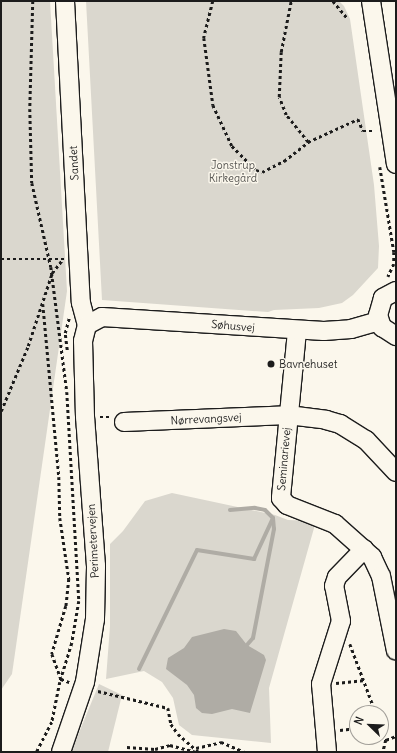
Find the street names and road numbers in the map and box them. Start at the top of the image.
street label: Sandet [66,145,82,181]
street label: Søhusvej [211,318,255,334]
street label: Nørrevangsvej [170,411,242,427]
street label: Seminarievej [275,427,293,491]
street label: Perimetervejen [84,503,102,579]

